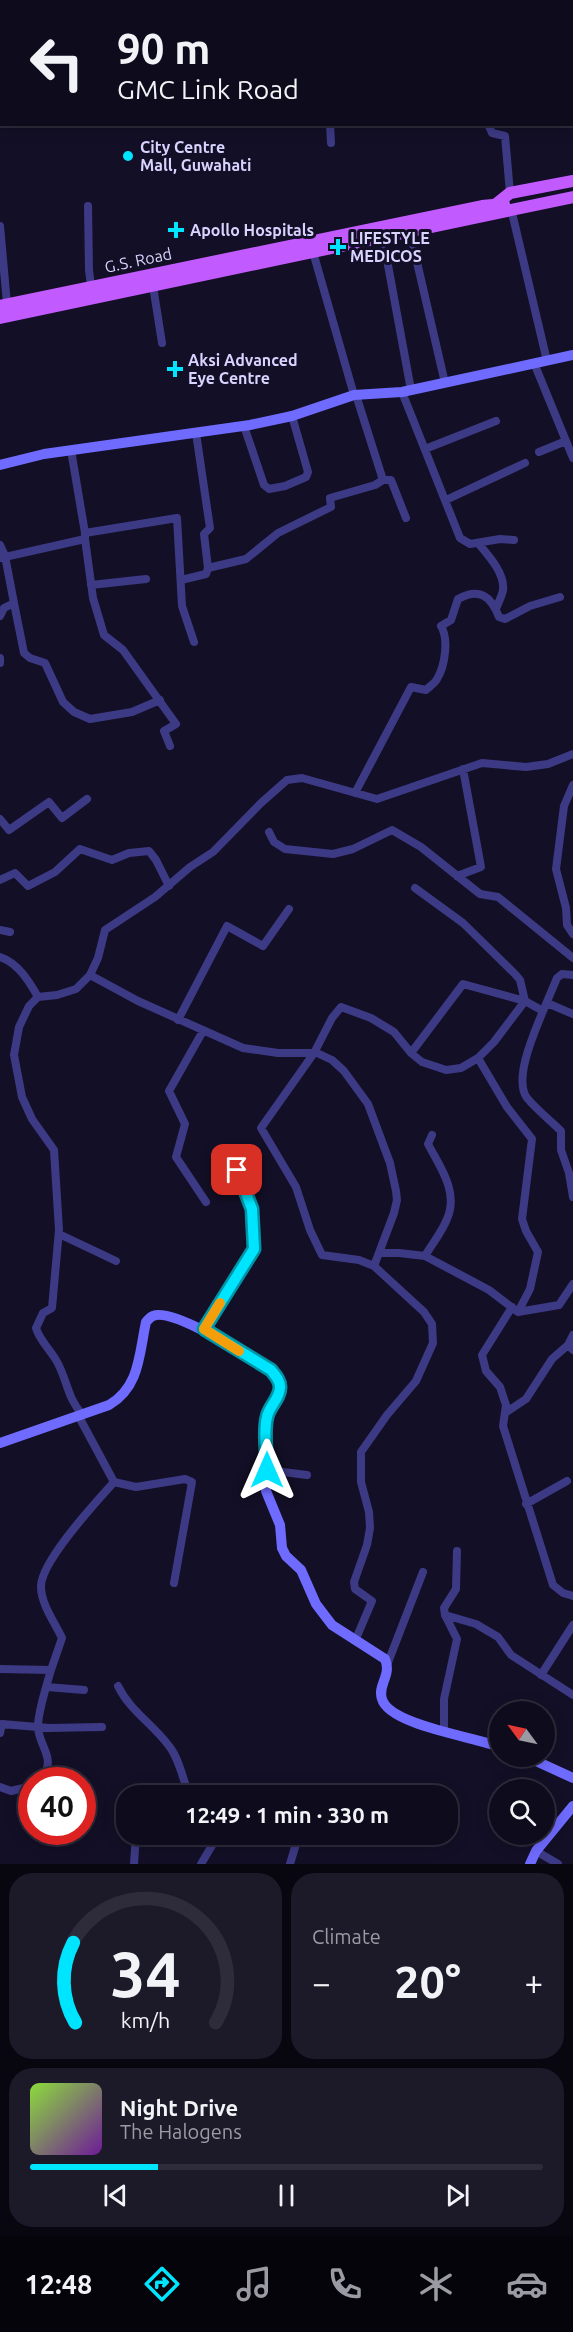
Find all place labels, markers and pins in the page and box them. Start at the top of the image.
place label: City Centre Mall, Guwahati [140,138,251,174]
marker: City Centre Mall, Guwahati [121,149,135,163]
marker: Apollo Hospitals [167,221,185,239]
place label: Apollo Hospitals [190,221,314,239]
place label: LIFESTYLE MEDICOS [350,229,430,265]
marker: LIFESTYLE MEDICOS [331,240,345,254]
place label: Aksi Advanced Eye Centre [188,351,298,387]
marker: Aksi Advanced Eye Centre [166,360,184,378]
pin [211,1144,262,1195]

